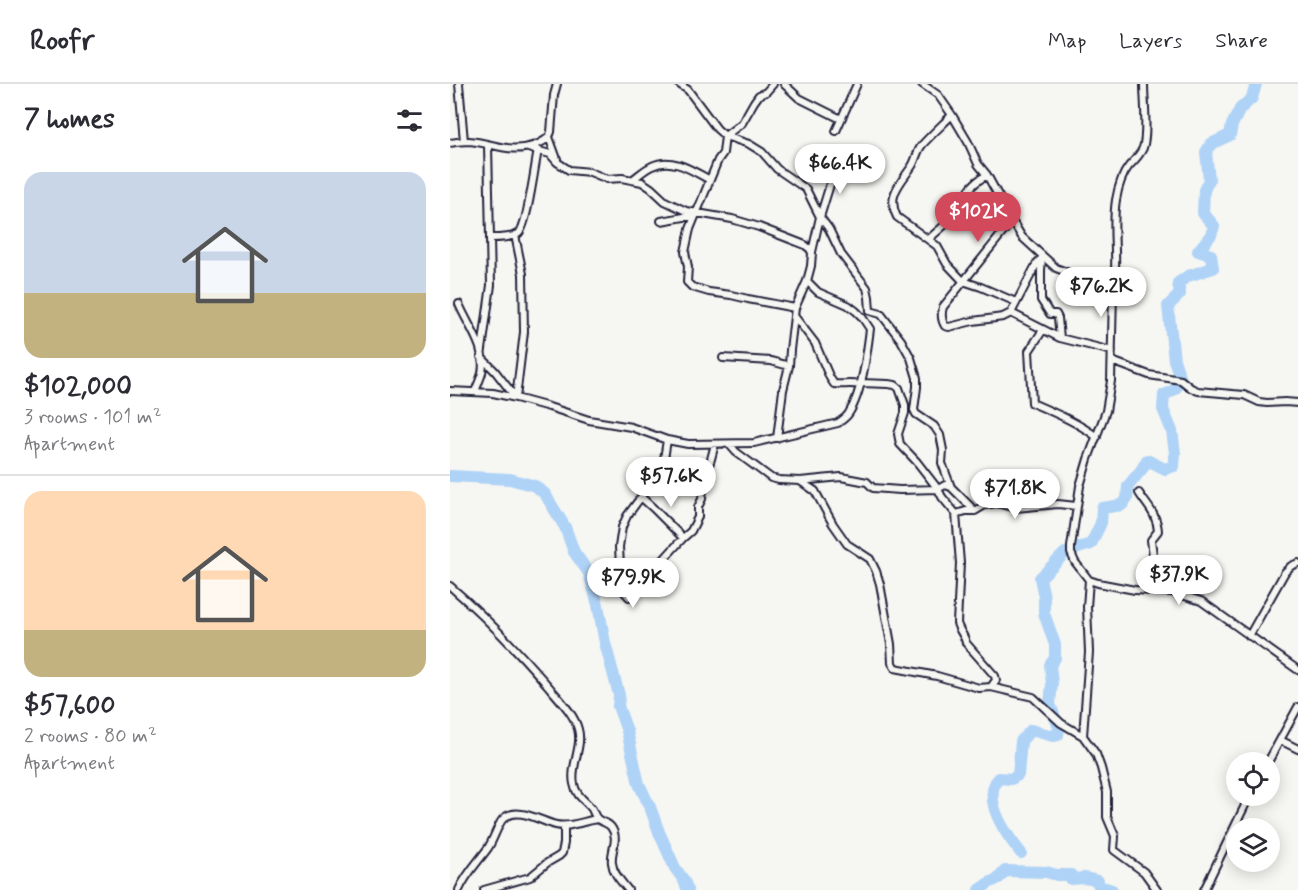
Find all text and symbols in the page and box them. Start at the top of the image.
text: Roofr [30,23,94,60]
text: Map [1048,27,1086,55]
text: Layers [1119,27,1182,55]
text: Share [1215,27,1268,55]
text: 7 homes [24,103,115,137]
icon: filters [393,104,426,137]
pin: $66.4K [791,144,889,195]
text: $66.4K [809,150,871,177]
pin: $102K [936,192,1020,243]
text: $102K [949,198,1007,225]
icon: home [171,211,279,319]
pin: $76.2K [1052,267,1150,318]
text: $76.2K [1069,273,1133,300]
text: $102,000 [24,370,132,404]
text: 3 rooms · 101 m² [24,404,162,431]
text: Apartment [24,431,115,458]
pin: $57.6K [622,457,720,508]
text: $57.6K [640,463,702,490]
pin: $71.8K [966,469,1064,520]
text: $71.8K [984,475,1046,502]
icon: home [171,530,279,638]
pin: $37.9K [1130,555,1228,606]
pin: $79.9K [584,558,682,609]
text: $37.9K [1150,561,1208,588]
text: $79.9K [601,564,665,591]
text: $57,600 [24,689,115,723]
text: 2 rooms · 80 m² [24,723,157,750]
text: Apartment [24,750,115,777]
map controls [1226,752,1280,872]
button: locate [1226,752,1280,806]
button: layers [1226,818,1280,872]

